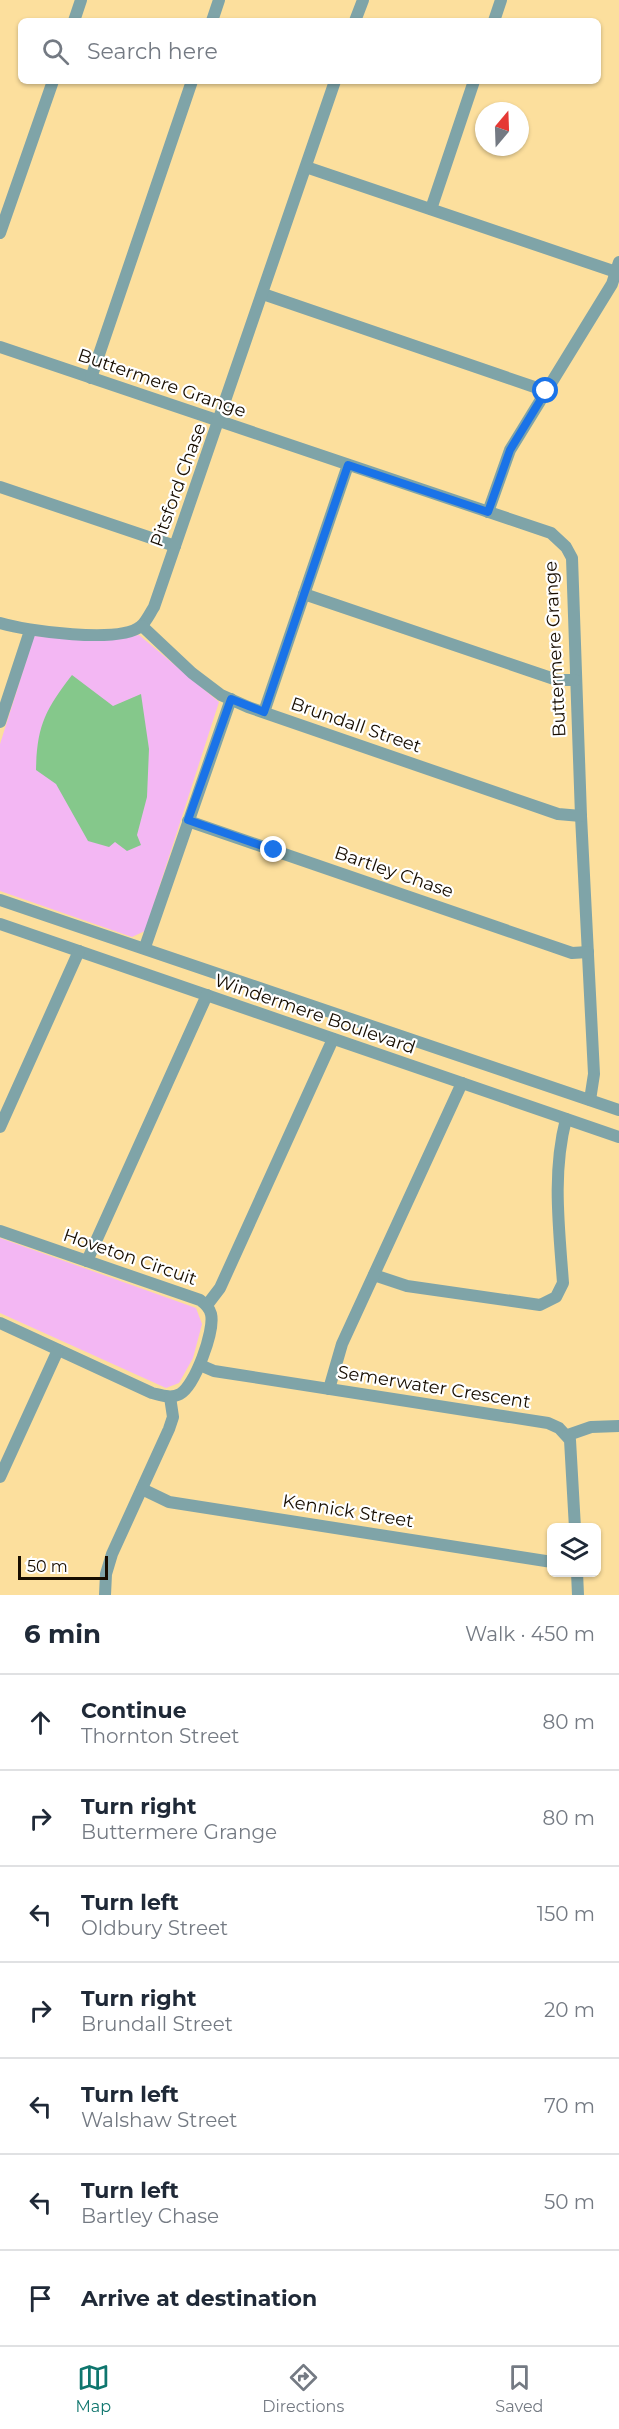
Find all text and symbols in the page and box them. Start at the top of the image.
search box [18,18,601,84]
icon: search [39,35,72,68]
text: Search here [87,38,218,65]
north arrow [475,102,529,156]
street label: Buttermere Grange [75,344,249,422]
route start [532,377,558,403]
street label: Pitsford Chase [145,420,211,550]
street label: Buttermere Grange [539,560,571,738]
street label: Brundall Street [288,692,424,758]
route end [260,836,286,862]
street label: Bartley Chase [332,841,456,903]
street label: Windermere Boulevard [212,969,418,1059]
street label: Hoveton Circuit [60,1224,200,1290]
street label: Semerwater Crescent [336,1361,532,1413]
street label: Kennick Street [281,1490,415,1532]
map controls [547,1523,601,1577]
button: layers [547,1523,601,1577]
scale bar [18,1553,108,1580]
text: 50 m [27,1557,68,1576]
text: 6 min [24,1618,101,1650]
text: Walk · 450 m [465,1622,595,1646]
text: Continue [81,1697,187,1724]
icon: ahead [24,1706,57,1739]
text: 80 m [543,1710,595,1734]
text: Thornton Street [81,1724,239,1748]
text: Turn right [81,1793,196,1820]
icon: right [24,1802,57,1835]
text: 80 m [543,1806,595,1830]
text: Buttermere Grange [81,1820,277,1844]
text: Turn left [81,1889,179,1916]
icon: left [24,1898,57,1931]
text: 150 m [537,1902,595,1926]
text: Oldbury Street [81,1916,228,1940]
text: Turn right [81,1985,196,2012]
icon: right [24,1994,57,2027]
text: 20 m [544,1998,595,2022]
text: Brundall Street [81,2012,233,2036]
text: Turn left [81,2081,179,2108]
icon: left [24,2090,57,2123]
text: 70 m [544,2094,595,2118]
text: Walshaw Street [81,2108,237,2132]
text: Turn left [81,2177,179,2204]
icon: left [24,2186,57,2219]
text: 50 m [544,2190,595,2214]
text: Bartley Chase [81,2204,219,2228]
icon: arrive [24,2282,57,2315]
text: Arrive at destination [81,2285,317,2312]
tab: Map [76,2361,111,2416]
tab: Directions [262,2361,344,2416]
tab: Saved [495,2361,543,2416]

